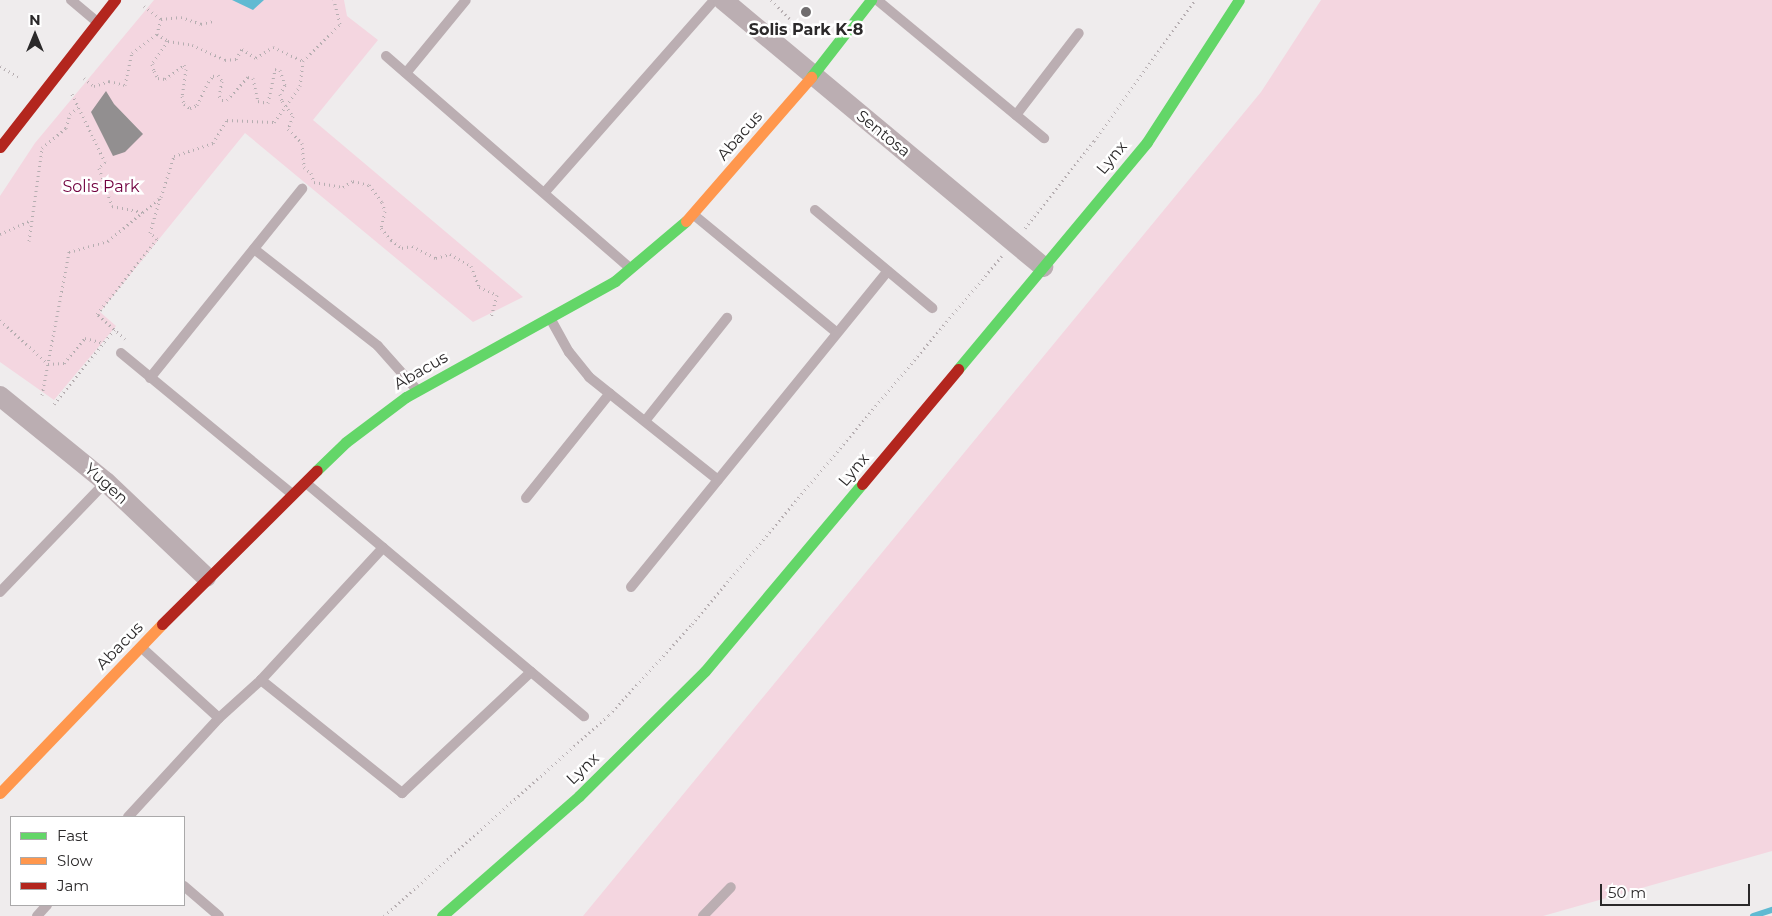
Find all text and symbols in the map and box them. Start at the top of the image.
marker: Solis Park K-8 [800,6,812,18]
north arrow [10,10,60,60]
text: N [29,11,41,29]
place label: Solis Park K-8 [749,20,863,40]
street label: Sentosa [852,106,914,162]
street label: Abacus [713,107,767,165]
street label: Lynx [1093,137,1131,179]
park label: Solis Park [62,177,140,197]
street label: Abacus [391,348,451,394]
street label: Lynx [835,449,873,491]
street label: Yugen [80,460,132,508]
street label: Abacus [93,618,147,674]
street label: Lynx [563,749,603,789]
legend [10,816,185,906]
text: Fast [57,826,88,845]
text: Slow [57,851,93,870]
scale bar [1602,874,1752,906]
text: Jam [57,876,89,895]
text: 50 m [1608,883,1646,902]

